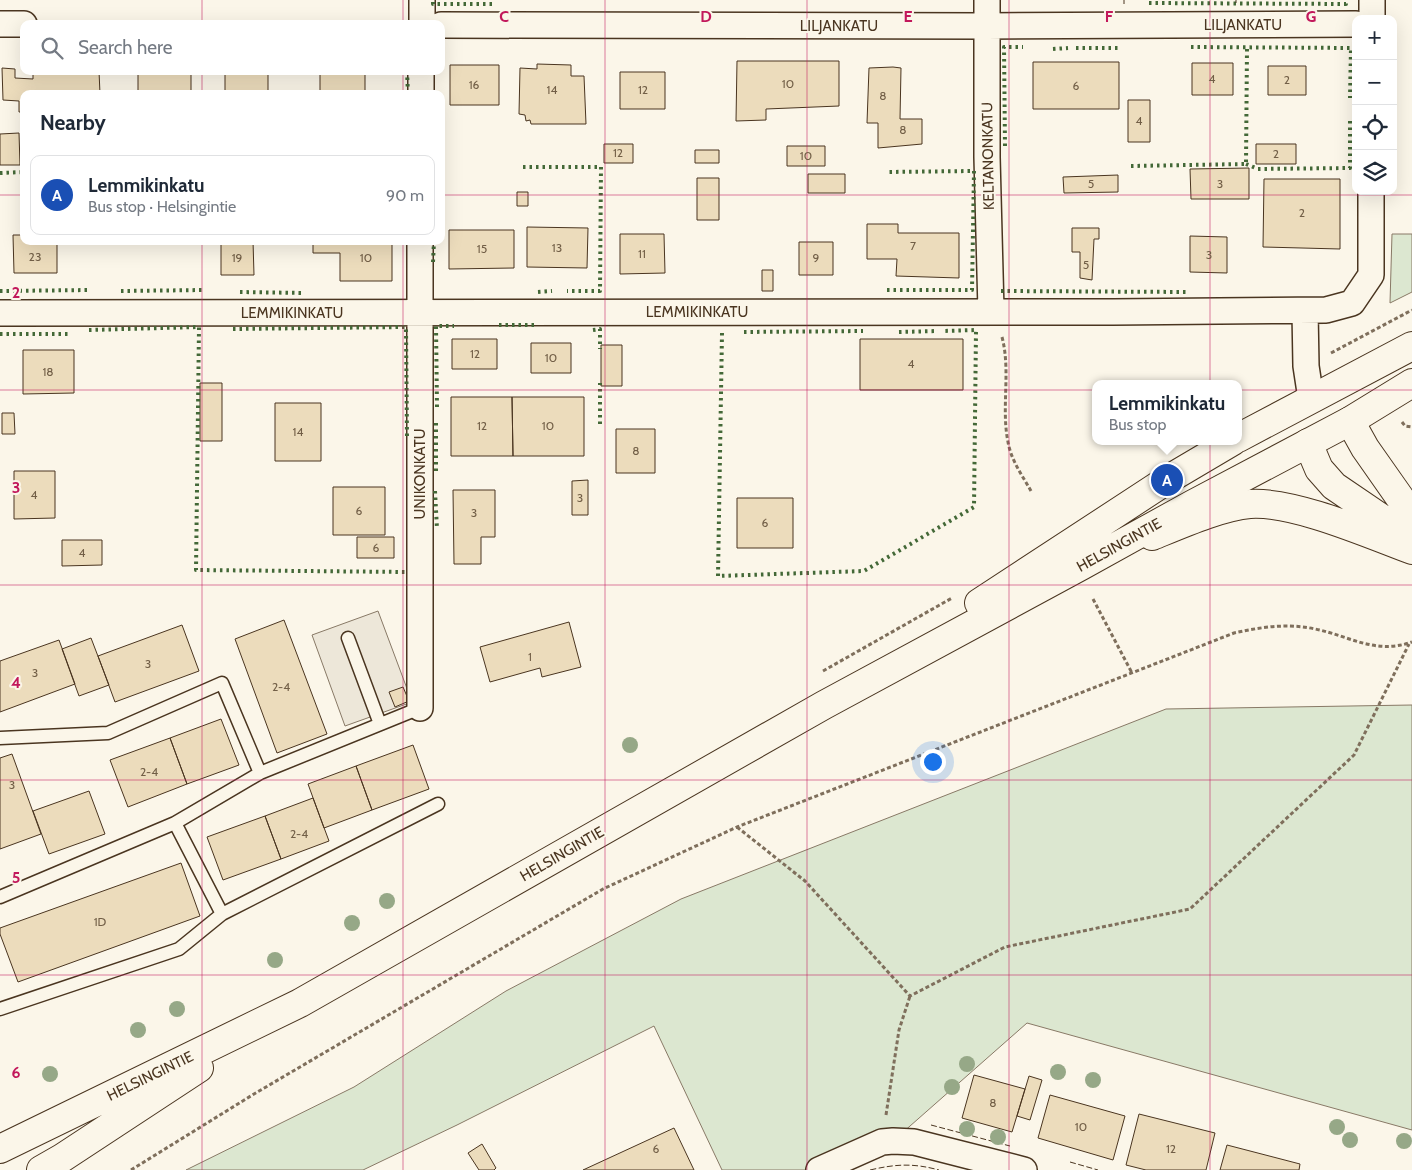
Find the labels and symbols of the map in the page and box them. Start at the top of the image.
text: C [499,7,509,26]
text: D [700,7,712,26]
text: E [903,7,913,26]
text: F [1105,7,1114,26]
text: G [1306,7,1316,26]
street label: LILJANKATU [1204,16,1282,34]
street label: LILJANKATU [800,17,878,35]
house number: 4 [1209,71,1216,86]
house number: 2 [1284,72,1290,87]
house number: 10 [782,76,794,91]
house number: 16 [469,77,480,92]
house number: 6 [1073,78,1080,93]
house number: 14 [547,82,557,97]
house number: 12 [638,82,648,97]
house number: 8 [879,88,887,103]
street label: KELTANONKATU [978,102,998,210]
house number: 4 [1136,113,1143,128]
house number: 8 [899,122,907,137]
house number: 12 [613,145,623,160]
house number: 2 [1273,146,1279,161]
house number: 10 [800,148,812,163]
house number: 5 [1088,176,1094,191]
house number: 3 [1217,176,1223,191]
house number: 2 [1299,205,1305,220]
house number: 7 [910,238,916,253]
house number: 13 [552,240,562,255]
house number: 15 [477,241,487,256]
house number: 11 [638,246,646,261]
house number: 3 [1206,247,1212,262]
house number: 23 [29,249,41,264]
house number: 19 [232,250,243,265]
house number: 10 [360,250,372,265]
house number: 9 [813,250,820,265]
house number: 5 [1083,257,1089,272]
text: 2 [12,283,20,302]
street label: LEMMIKINKATU [646,303,748,321]
street label: LEMMIKINKATU [241,304,343,322]
house number: 12 [470,346,480,361]
house number: 10 [545,350,557,365]
house number: 4 [908,356,915,371]
house number: 18 [42,364,54,379]
house number: 12 [477,418,487,433]
house number: 10 [542,418,554,433]
house number: 14 [293,424,303,439]
street label: UNIKONKATU [411,428,429,520]
house number: 8 [632,443,640,458]
pin: A [1151,461,1183,499]
text: 3 [12,478,20,497]
house number: 4 [31,487,38,502]
house number: 3 [577,490,583,505]
house number: 6 [356,503,363,518]
house number: 3 [471,505,477,520]
street label: HELSINGINTIE [1073,514,1165,576]
house number: 6 [762,515,769,530]
house number: 6 [373,540,380,555]
house number: 4 [79,545,86,560]
house number: 1 [528,649,532,664]
house number: 3 [145,656,151,671]
house number: 3 [32,665,38,680]
text: 4 [11,673,21,692]
house number: 2-4 [272,679,290,694]
your location [920,749,946,775]
house number: 2-4 [140,764,158,779]
house number: 3 [9,777,15,792]
street label: HELSINGINTIE [517,823,607,885]
house number: 2-4 [290,826,308,841]
text: 5 [12,868,20,887]
house number: 1D [94,914,107,929]
street label: HELSINGINTIE [104,1047,196,1105]
text: 6 [12,1063,21,1082]
house number: 8 [989,1095,997,1110]
house number: 10 [1075,1119,1087,1134]
house number: 6 [653,1141,660,1156]
house number: 12 [1166,1141,1176,1156]

